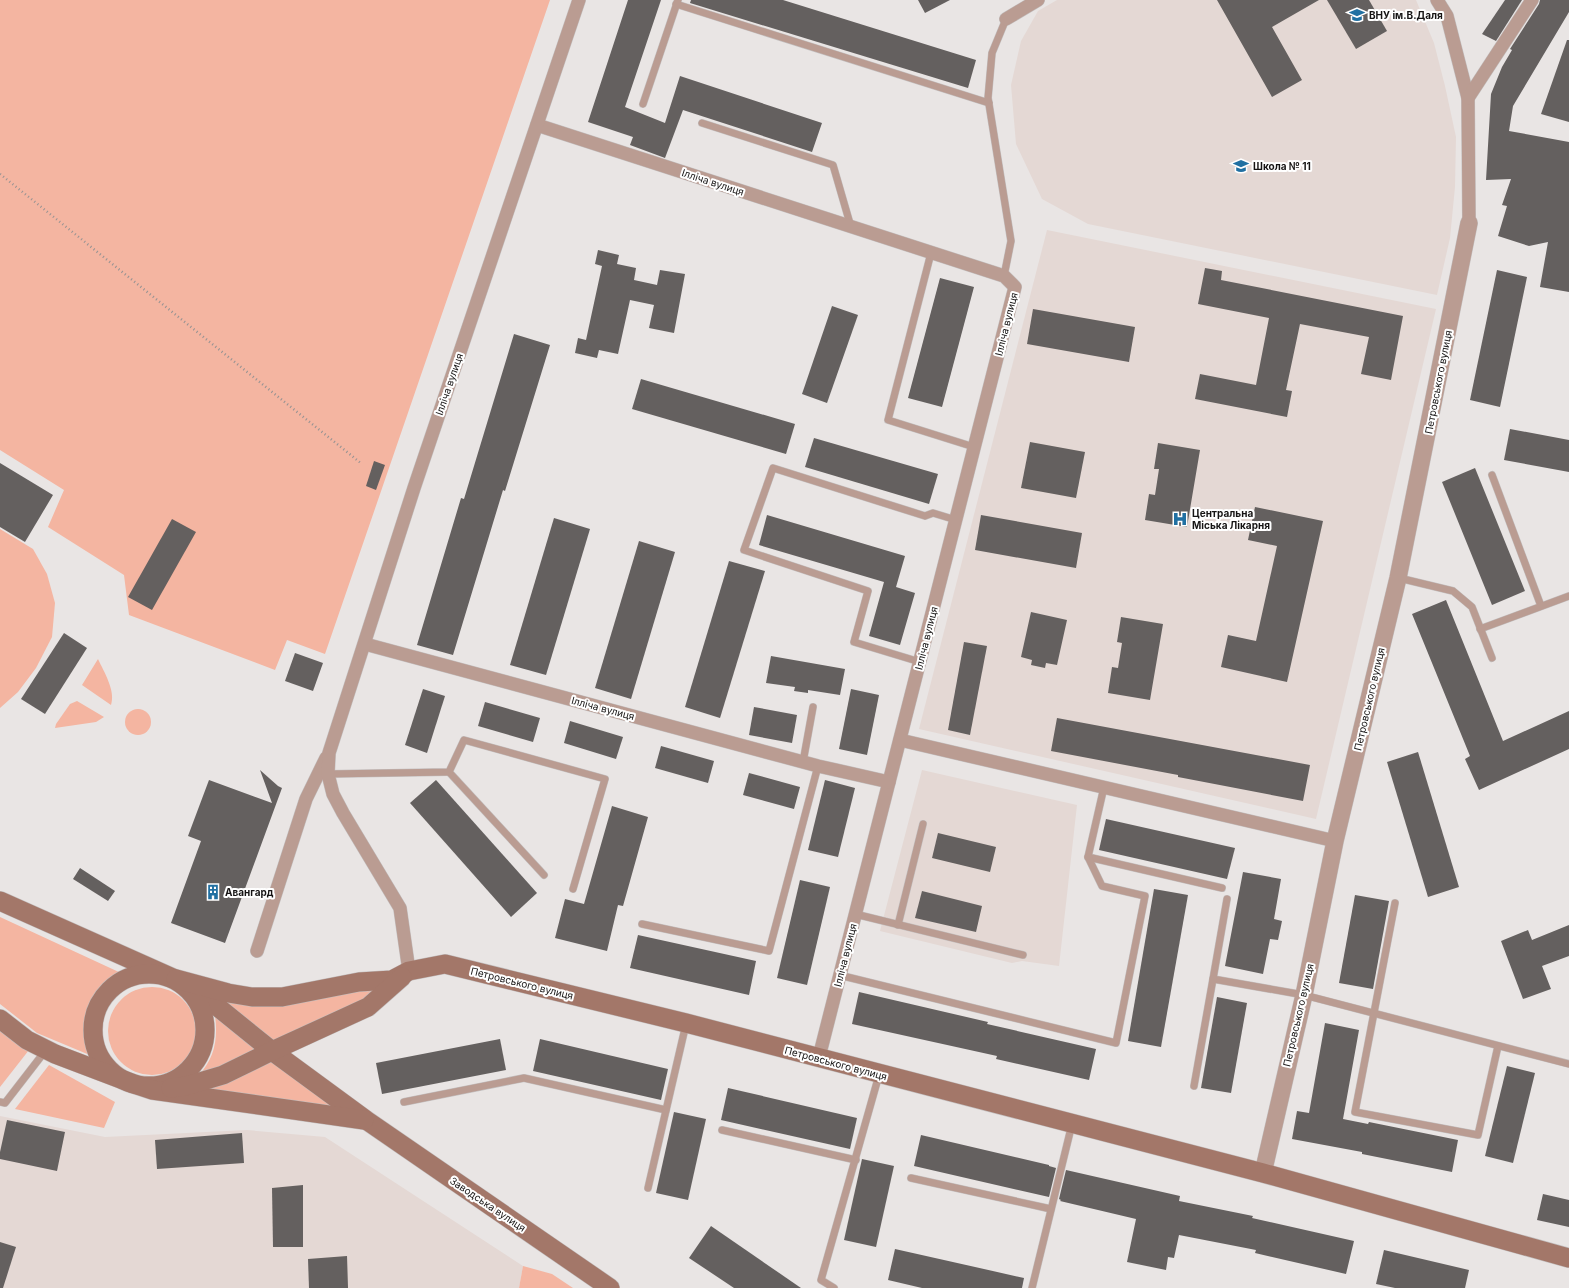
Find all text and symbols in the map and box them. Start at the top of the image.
school or university icon: ВНУ ім.В.Даля [1348,6,1366,24]
place label: ВНУ ім.В.Даля [1369,9,1443,21]
school or university icon: Школа № 11 [1232,157,1250,175]
place label: Школа № 11 [1253,160,1311,172]
street label: Ілліча вулиця [680,166,746,198]
street label: Ілліча вулиця [992,291,1020,357]
street label: Петровського вулиця [1422,329,1454,435]
street label: Ілліча вулиця [433,351,465,417]
place label: Центральна Міська Лікарня [1192,507,1270,531]
hospital icon: Центральна Міська Лікарня [1171,510,1189,528]
street label: Ілліча вулиця [912,605,940,671]
street label: Петровського вулиця [1351,646,1387,752]
street label: Ілліча вулиця [570,694,636,722]
building icon: Авангард [204,883,222,901]
place label: Авангард [225,886,274,898]
street label: Ілліча вулиця [831,922,859,988]
street label: Петровського вулиця [1280,962,1316,1068]
street label: Петровського вулиця [469,964,575,1002]
street label: Петровського вулиця [784,1044,888,1082]
street label: Заводська вулиця [448,1174,528,1234]

